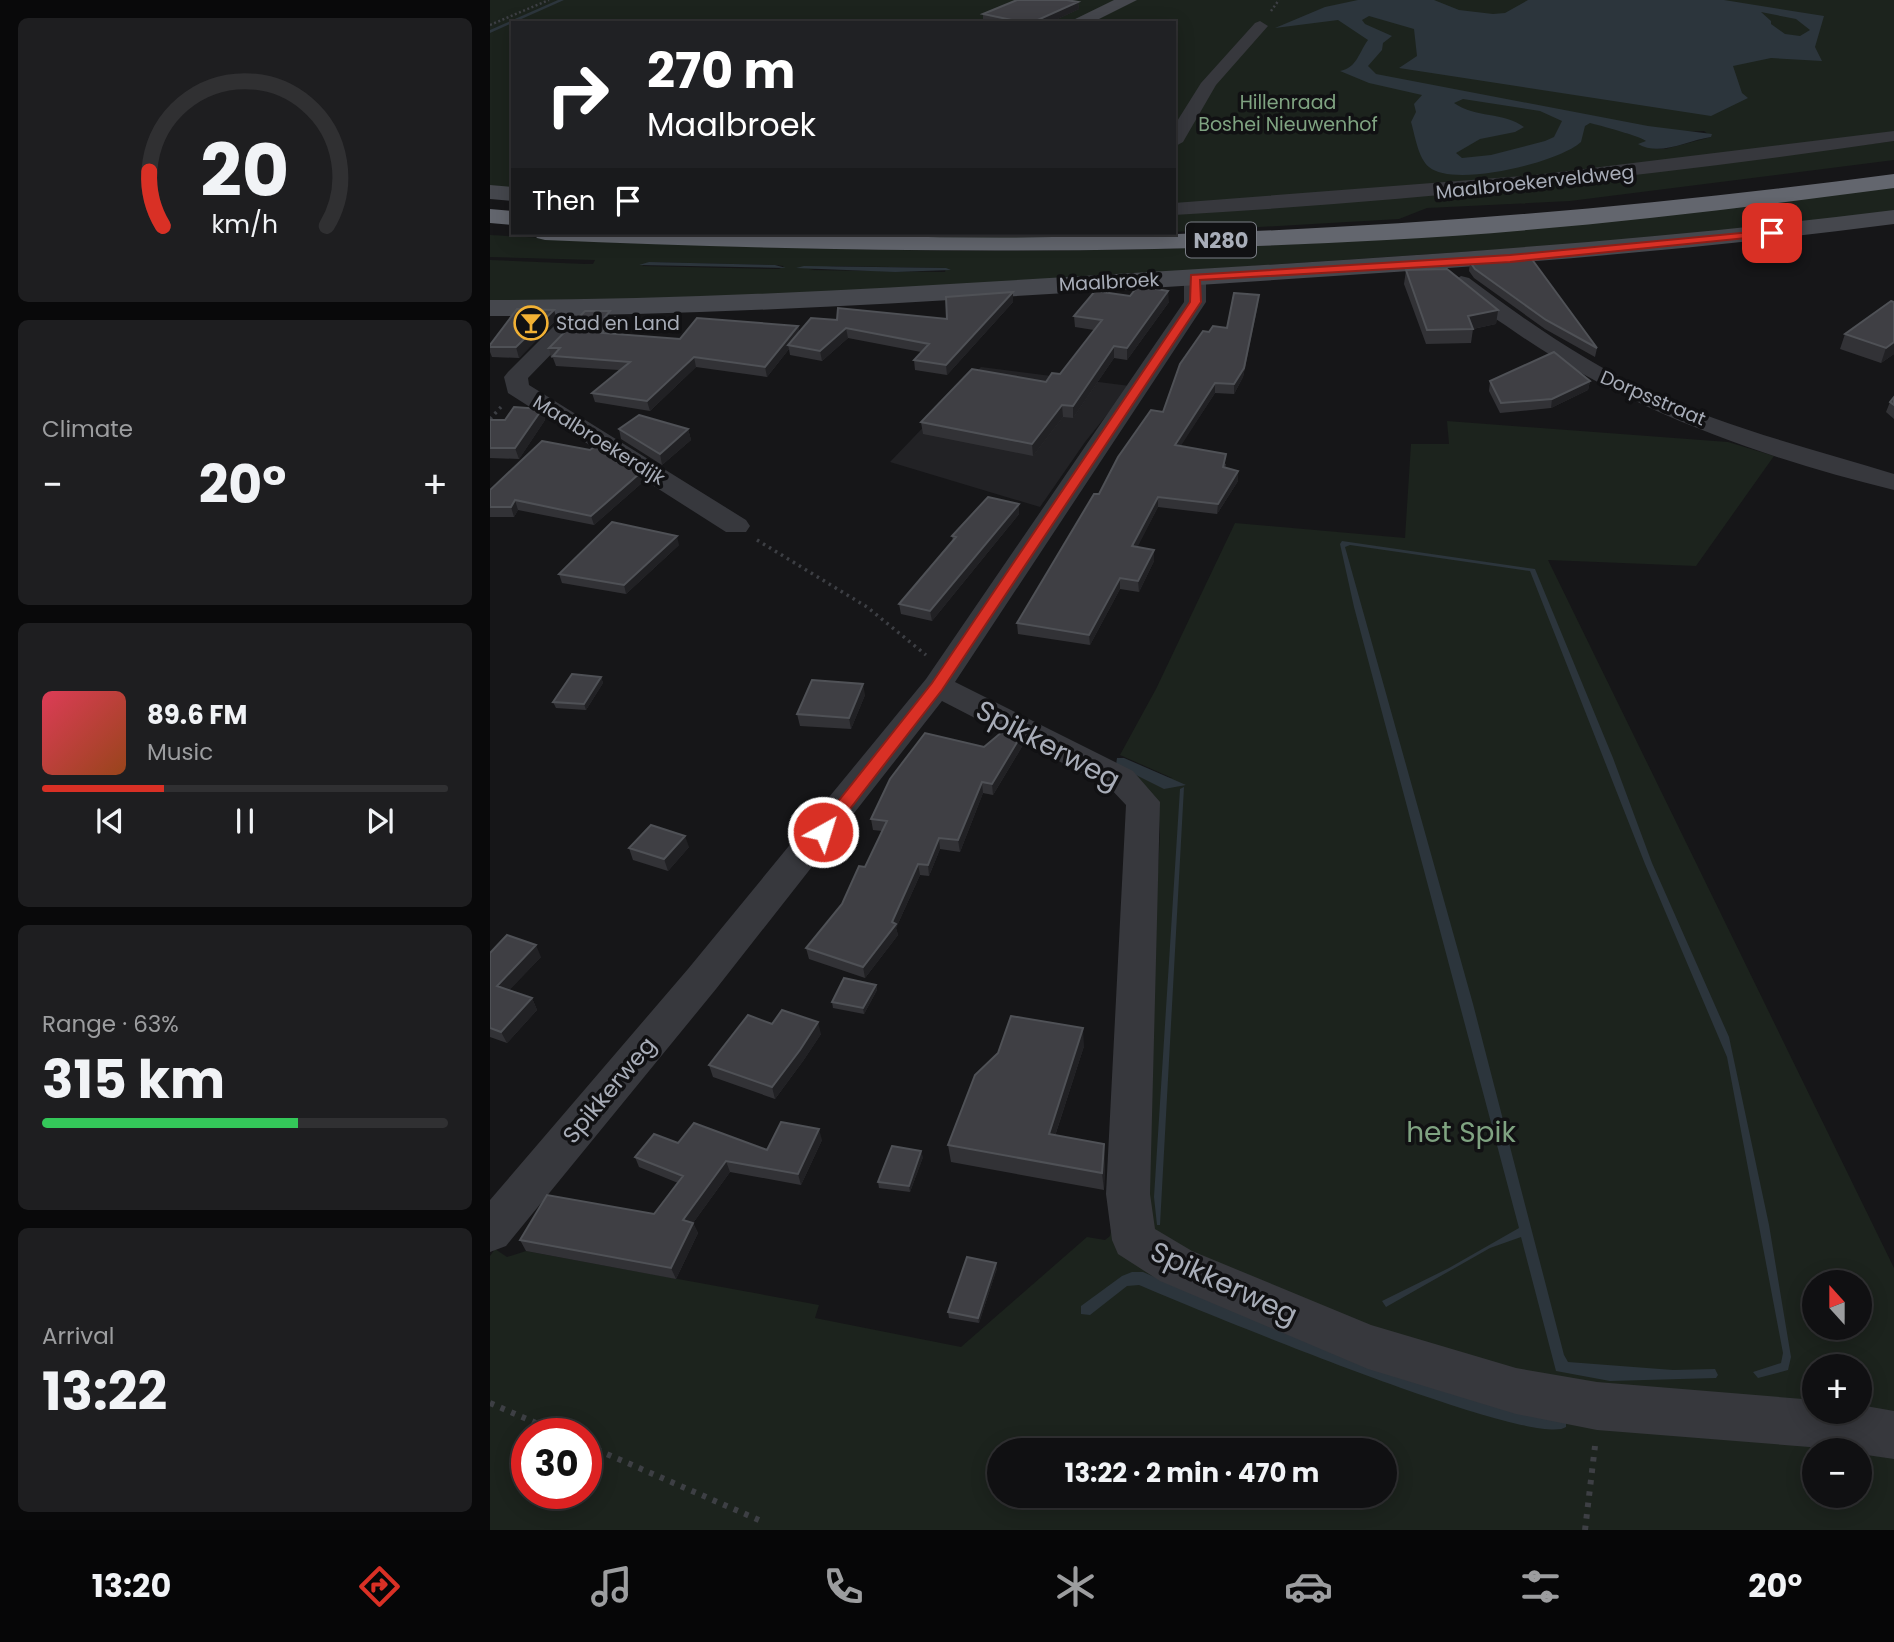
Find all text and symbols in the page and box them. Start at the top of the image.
text: 270 m [647,37,795,105]
icon: right [532,49,623,140]
park label: Hillenraad Boshei Nieuwenhof [1198,89,1378,138]
text: Maalbroek [647,102,816,147]
text: 20 [200,121,290,222]
street label: Maalbroekerveldweg [1434,158,1636,206]
icon: arrive [609,182,647,220]
text: Then [532,183,595,219]
pin [1742,203,1802,263]
text: km/h [212,207,278,242]
icon: arrive [1753,214,1791,252]
road number: N280 [1186,222,1256,258]
street label: Maalbroek [1058,266,1160,298]
bar icon: Stad en Land [512,304,550,342]
place label: Stad en Land [556,310,680,337]
street label: Dorpsstraat [1596,364,1710,432]
street label: Maalbroekerdijk [528,388,670,492]
text: Climate [42,413,133,445]
text: 20° [199,448,286,521]
text: − [42,458,63,511]
text: + [422,458,448,511]
street label: Spikkerweg [969,691,1127,799]
text: 89.6 FM [147,697,247,733]
text: Music [147,736,213,768]
position arrow [786,795,860,869]
icon: previous [91,802,129,840]
icon: pause [226,802,264,840]
icon: next [361,802,399,840]
text: Range · 63% [42,1008,179,1040]
street label: Spikkerweg [555,1030,663,1150]
text: 315 km [42,1043,225,1116]
park label: het Spik [1406,1113,1516,1152]
street label: Spikkerweg [1144,1232,1304,1334]
north arrow [1802,1270,1872,1340]
map controls [1802,1270,1872,1508]
text: Arrival [42,1320,114,1352]
button: + [1802,1354,1872,1424]
text: 13:22 [42,1355,167,1428]
speed limit sign: 30 [511,1418,602,1509]
button: − [1802,1438,1872,1508]
text: 13:22 · 2 min · 470 m [1065,1455,1319,1491]
icon: directions [355,1562,404,1611]
icon: music [587,1562,636,1611]
icon: phone [819,1562,868,1611]
icon: climate [1051,1562,1100,1611]
icon: car [1284,1562,1333,1611]
icon: filters [1516,1562,1565,1611]
text: 13:20 [92,1563,171,1608]
text: 20° [1748,1563,1802,1608]

